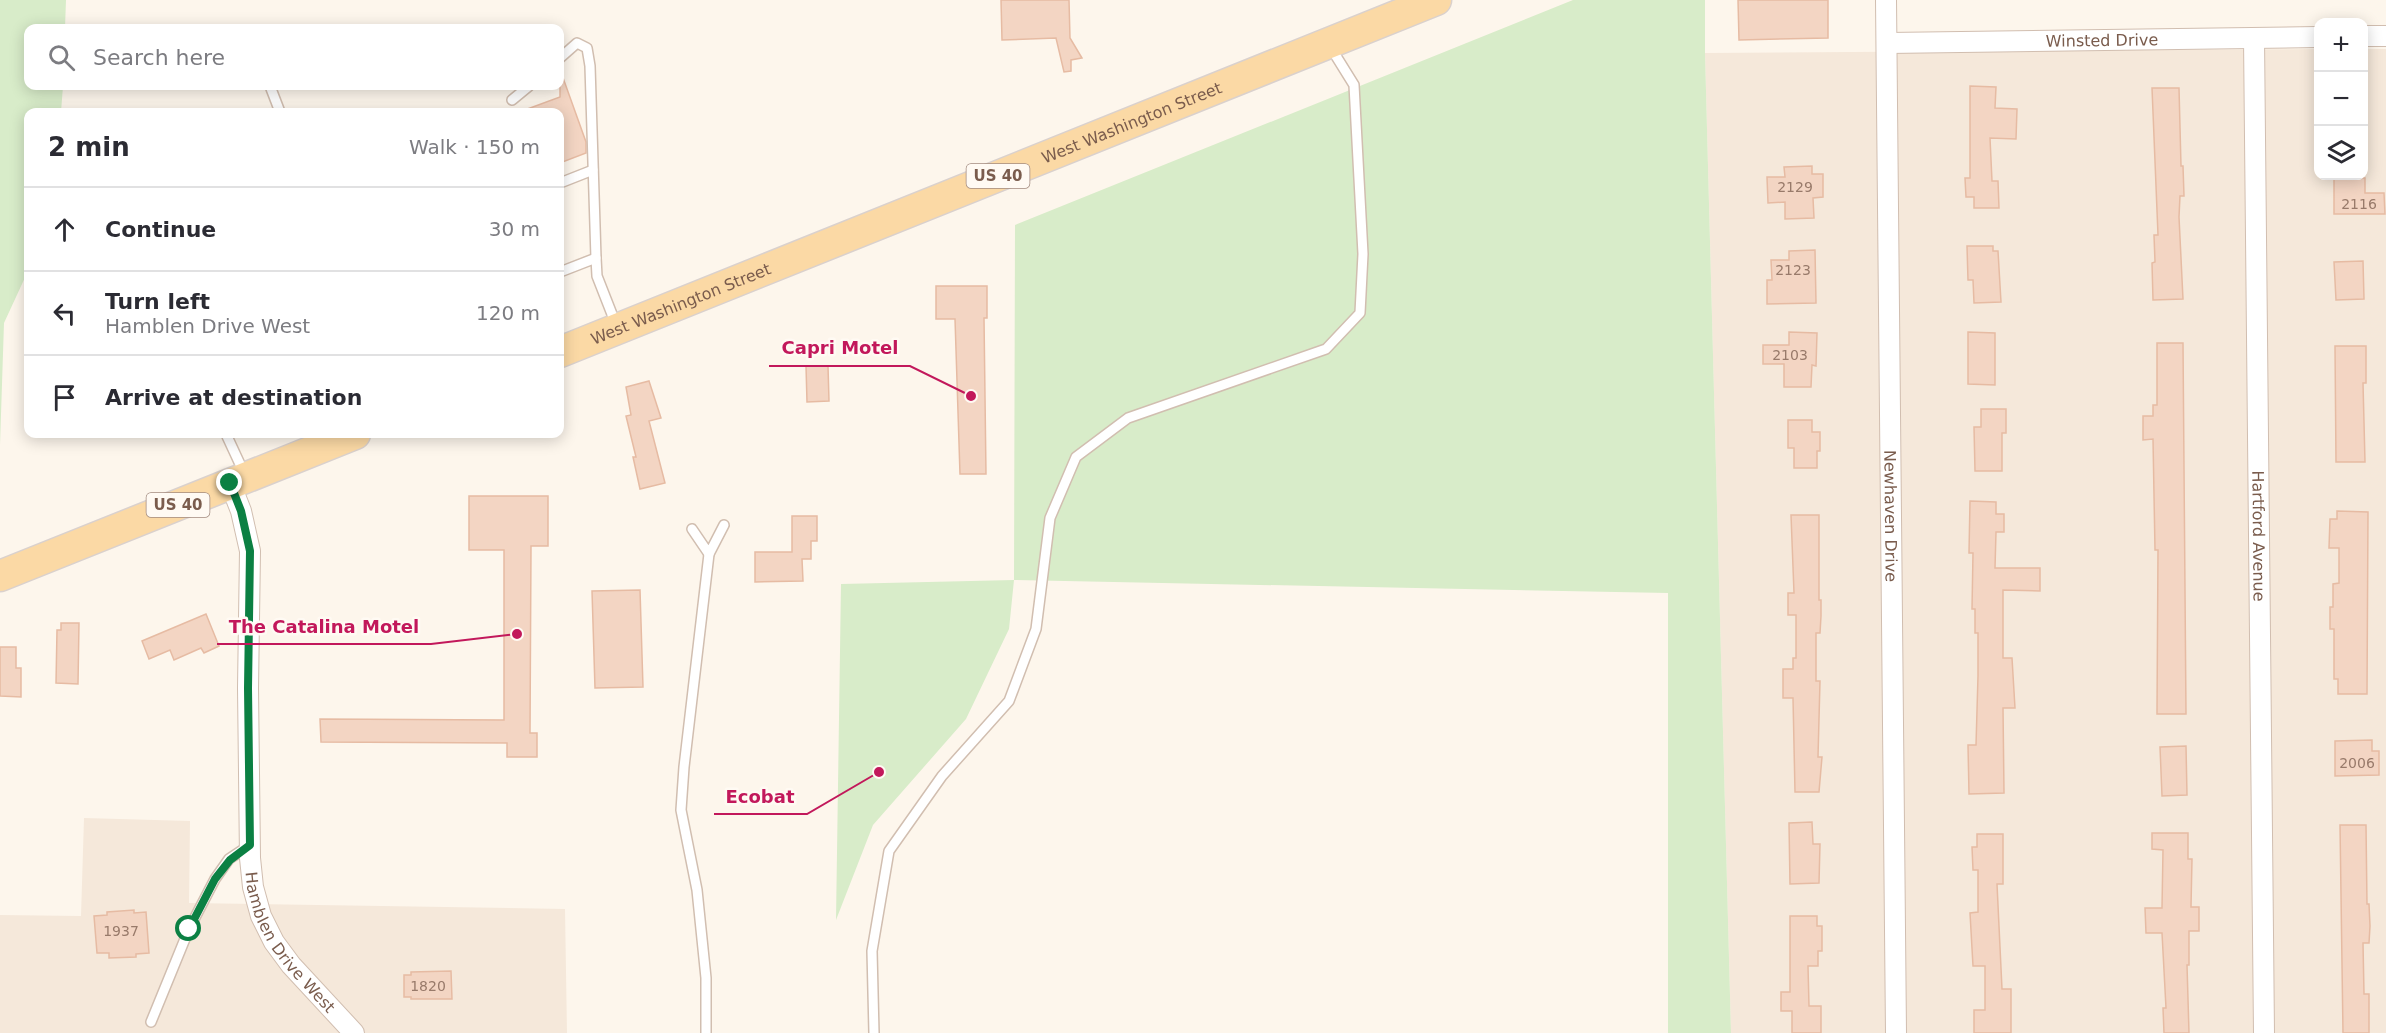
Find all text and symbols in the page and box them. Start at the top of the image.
map controls [2314,18,2368,180]
button: + [2314,18,2368,72]
search box [24,24,564,90]
street label: Winsted Drive [2046,30,2158,51]
icon: search [45,41,78,74]
text: Search here [93,45,225,70]
button: − [2314,72,2368,126]
street label: West Washington Street [1039,78,1225,167]
button: layers [2314,126,2368,180]
text: 2 min [48,132,130,162]
text: Walk · 150 m [409,135,540,159]
road number: US 40 [966,164,1030,188]
house number: 2129 [1777,179,1813,195]
house number: 2116 [2341,196,2377,212]
icon: ahead [48,213,81,246]
text: Continue [105,217,216,242]
text: 30 m [489,217,540,241]
street label: West Washington Street [588,259,774,349]
house number: 2123 [1775,262,1811,278]
text: Turn left [105,289,210,314]
icon: left [48,297,81,330]
text: 120 m [476,301,540,325]
text: Hamblen Drive West [105,314,310,338]
callout: Capri Motel [769,330,910,366]
text: Capri Motel [782,337,898,358]
house number: 2103 [1772,347,1808,363]
icon: arrive [48,381,81,414]
text: Arrive at destination [105,385,362,410]
street label: Newhaven Drive [1880,450,1901,582]
route end [216,469,242,495]
street label: Hartford Avenue [2248,470,2269,602]
road number: US 40 [146,493,210,517]
callout: The Catalina Motel [217,608,431,644]
text: The Catalina Motel [229,616,419,637]
house number: 2006 [2339,755,2375,771]
callout: Ecobat [714,778,807,814]
text: Ecobat [726,786,795,807]
street label: Hamblen Drive West [241,871,339,1017]
route start [175,915,201,941]
house number: 1937 [103,923,139,939]
house number: 1820 [410,978,446,994]

